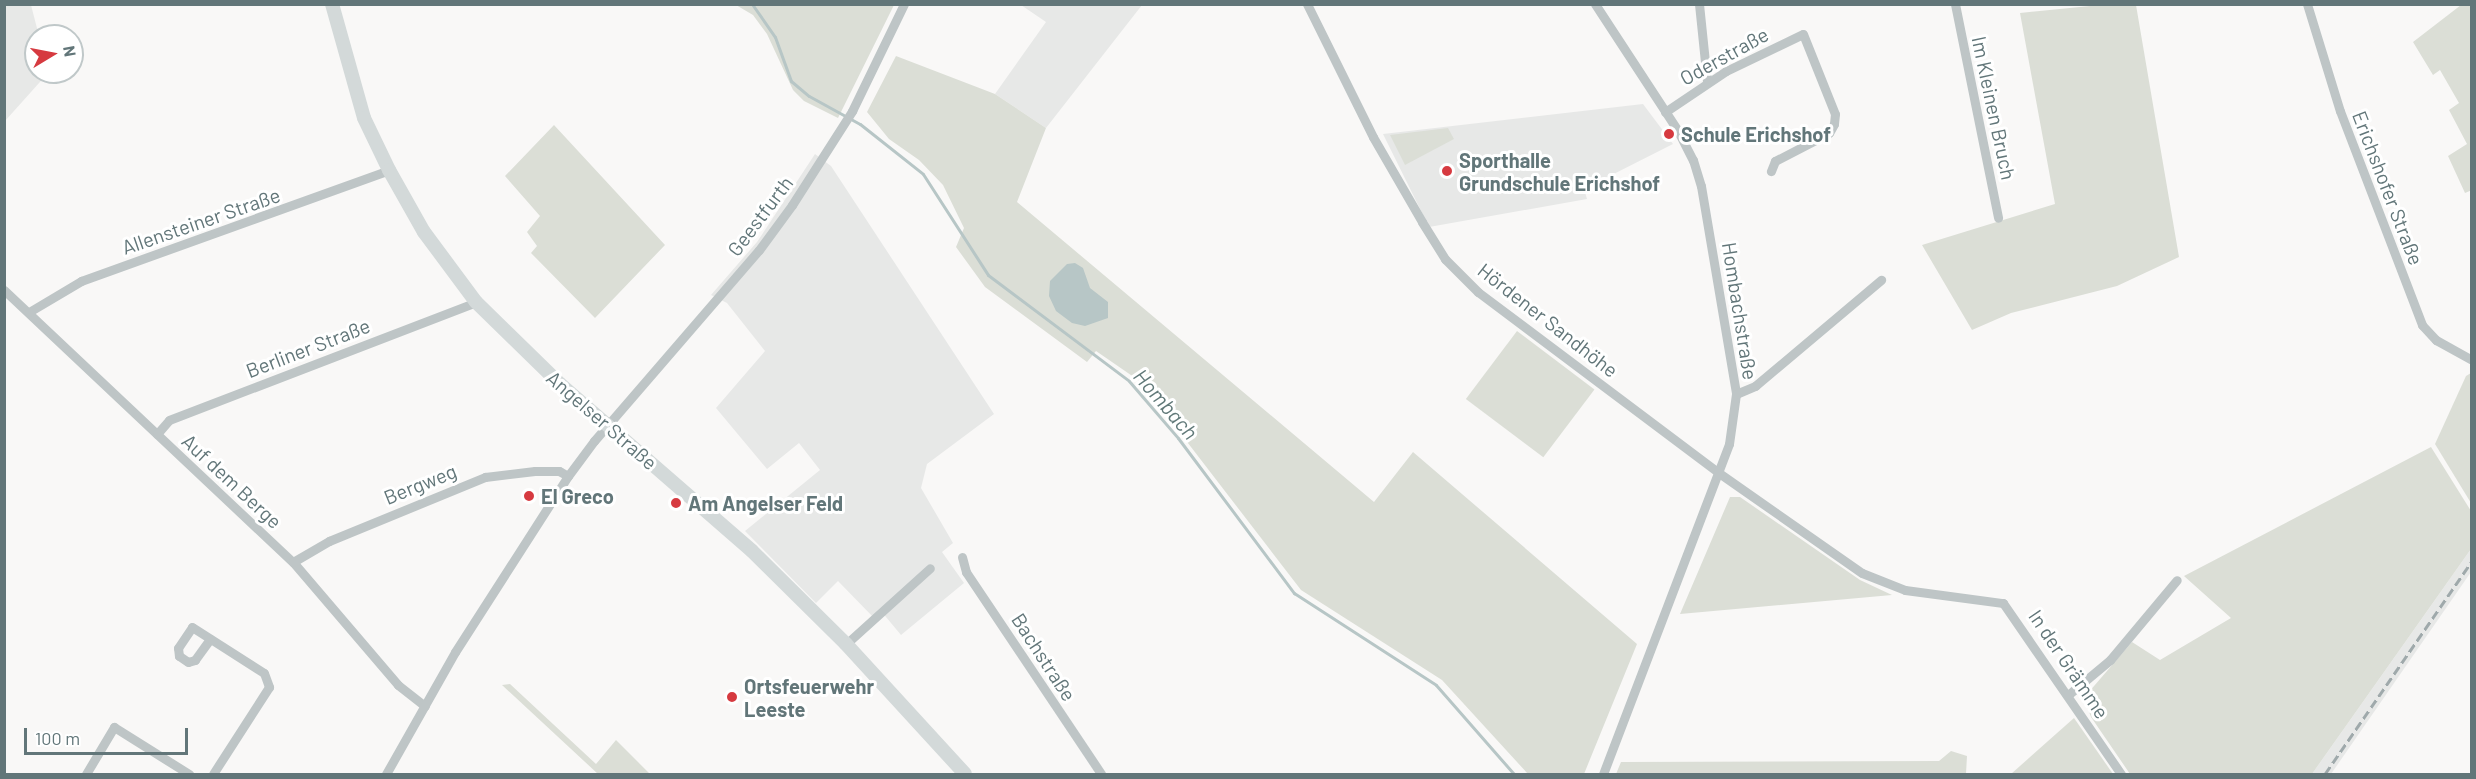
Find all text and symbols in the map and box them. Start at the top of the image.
street label: Oderstraße [1676,22,1772,90]
north arrow [24,24,84,84]
street label: Im Kleinen Bruch [1967,34,2021,182]
text: N [60,44,81,58]
street label: Erichshofer Straße [2348,108,2428,268]
place label: Schule Erichshof [1681,122,1831,146]
marker: Schule Erichshof [1662,127,1676,141]
place label: Sporthalle Grundschule Erichshof [1459,148,1660,195]
marker: Sporthalle Grundschule Erichshof [1440,164,1454,178]
street label: Geestfurth [722,171,798,261]
street label: Allensteiner Straße [119,183,283,259]
street label: Hombachstraße [1717,240,1763,382]
street label: Hördener Sandhöhe [1473,258,1623,382]
street label: Berliner Straße [243,313,373,383]
water label: Hombach [1129,364,1203,444]
street label: Angelser Straße [542,365,662,475]
street label: Auf dem Berge [177,429,287,533]
street label: Bergweg [380,459,460,509]
place label: El Greco [541,484,614,508]
marker: El Greco [522,489,536,503]
place label: Am Angelser Feld [688,491,843,515]
marker: Am Angelser Feld [669,496,683,510]
street label: In der Grämme [2024,605,2114,723]
street label: Bachstraße [1007,609,1081,705]
place label: Ortsfeuerwehr Leeste [744,674,874,721]
marker: Ortsfeuerwehr Leeste [725,690,739,704]
scale bar [27,716,190,754]
text: 100 m [35,727,80,749]

